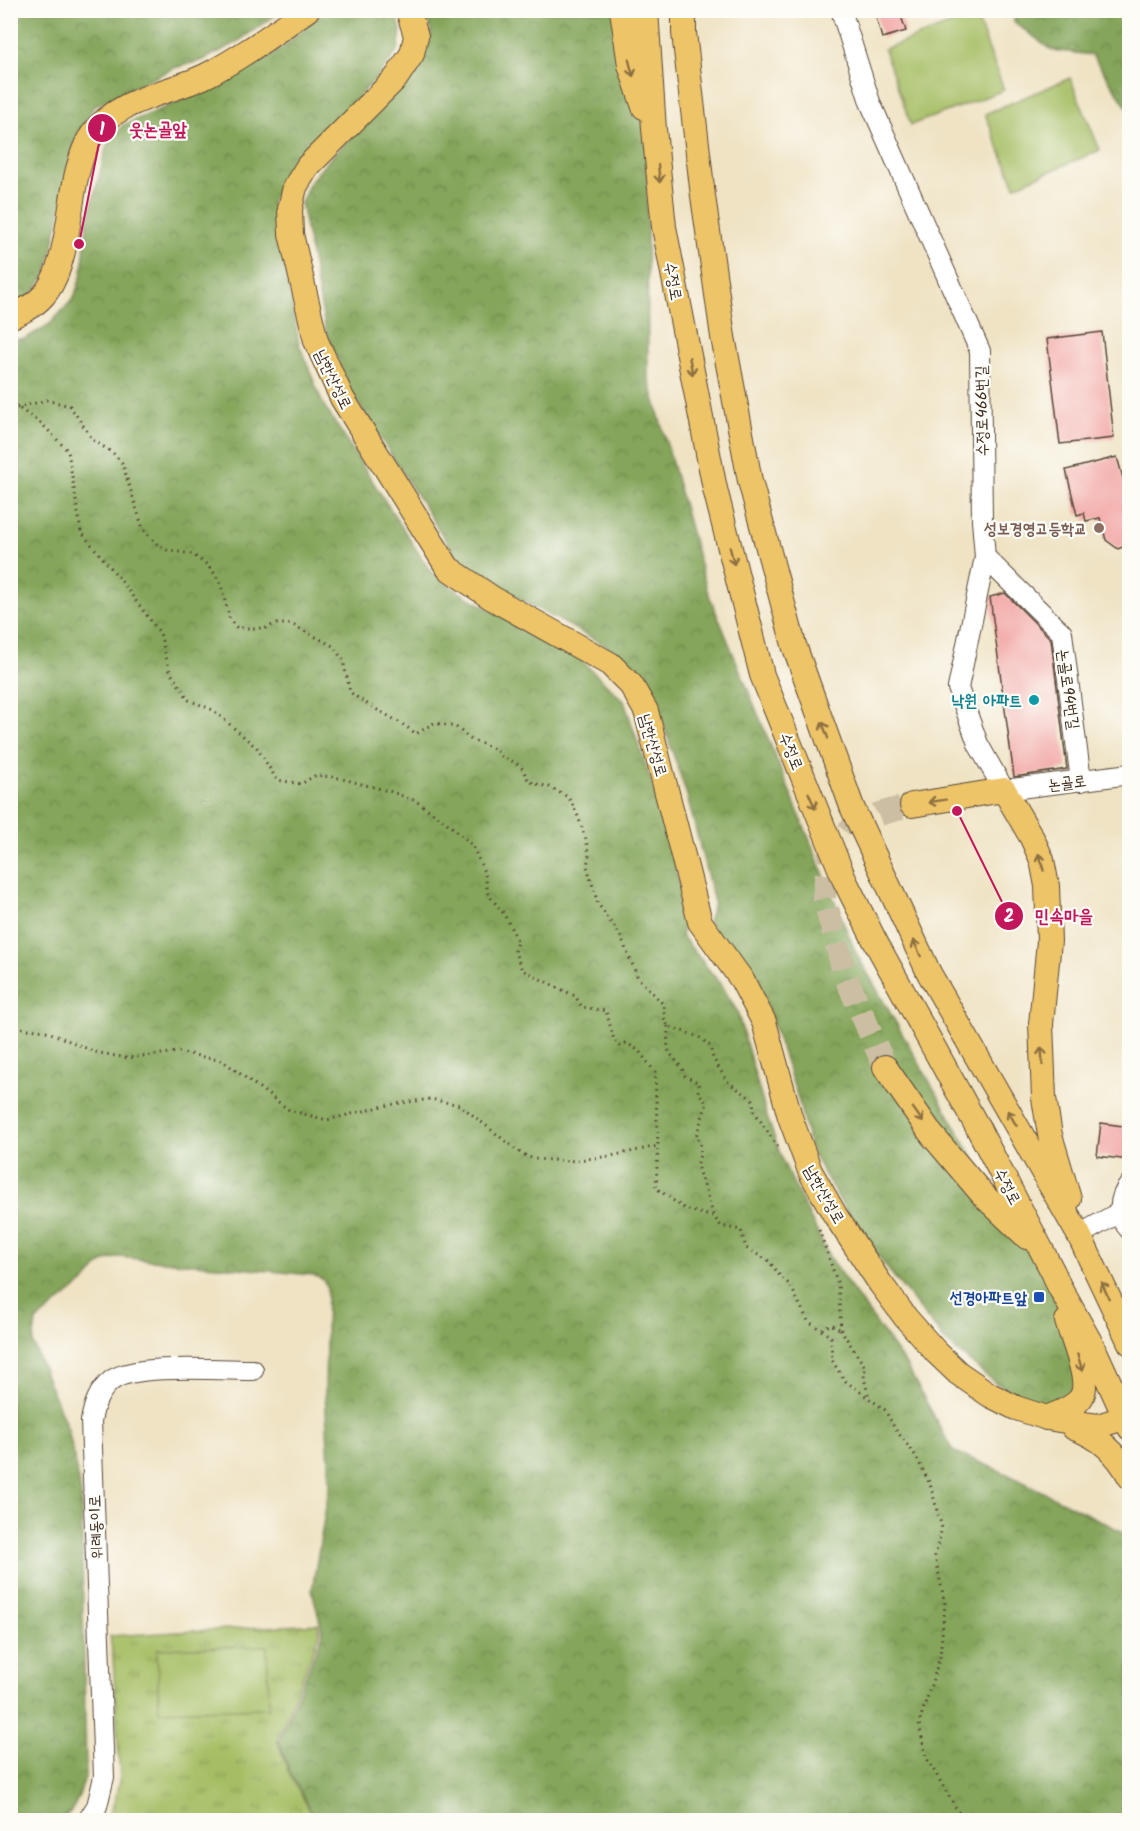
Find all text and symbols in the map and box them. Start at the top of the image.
one-way arrow [626,58,638,77]
callout: 웃논골앞 [87,110,199,146]
text: 1 [99,116,105,145]
text: 웃논골앞 [129,116,187,145]
one-way arrow [653,163,664,183]
street label: 수정로 [657,260,688,303]
street label: 남한산성로 [307,345,358,414]
one-way arrow [685,356,697,375]
street label: 수정로466번길 [969,365,996,457]
place label: 성보경영고등학교 [984,517,1087,542]
marker: 성보경영고등학교 [1092,521,1106,535]
one-way arrow [727,546,739,565]
street label: 논골로94번길 [1049,647,1086,731]
place label: 낙원 아파트 [951,689,1022,714]
marker: 낙원 아파트 [1027,693,1041,707]
street label: 남한산성로 [632,711,673,780]
one-way arrow [818,721,829,740]
street label: 수정로 [772,729,809,774]
street label: 논골로 [1046,769,1088,798]
one-way arrow [807,791,818,810]
one-way arrow [928,795,947,806]
one-way arrow [1035,853,1046,872]
callout: 민속마을 [994,898,1105,934]
text: 2 [1004,903,1014,932]
text: 민속마을 [1035,903,1093,932]
one-way arrow [911,940,923,958]
one-way arrow [1037,1046,1048,1066]
one-way arrow [912,1107,924,1123]
one-way arrow [1006,1110,1018,1127]
street label: 남한산성로 [797,1161,851,1229]
street label: 수정로 [987,1164,1027,1210]
one-way arrow [1098,1281,1110,1299]
place label: 선경아파트앞 [950,1286,1027,1311]
marker: 선경아파트앞 [1032,1290,1046,1304]
one-way arrow [1075,1353,1086,1372]
street label: 위례동이로 [83,1494,110,1560]

